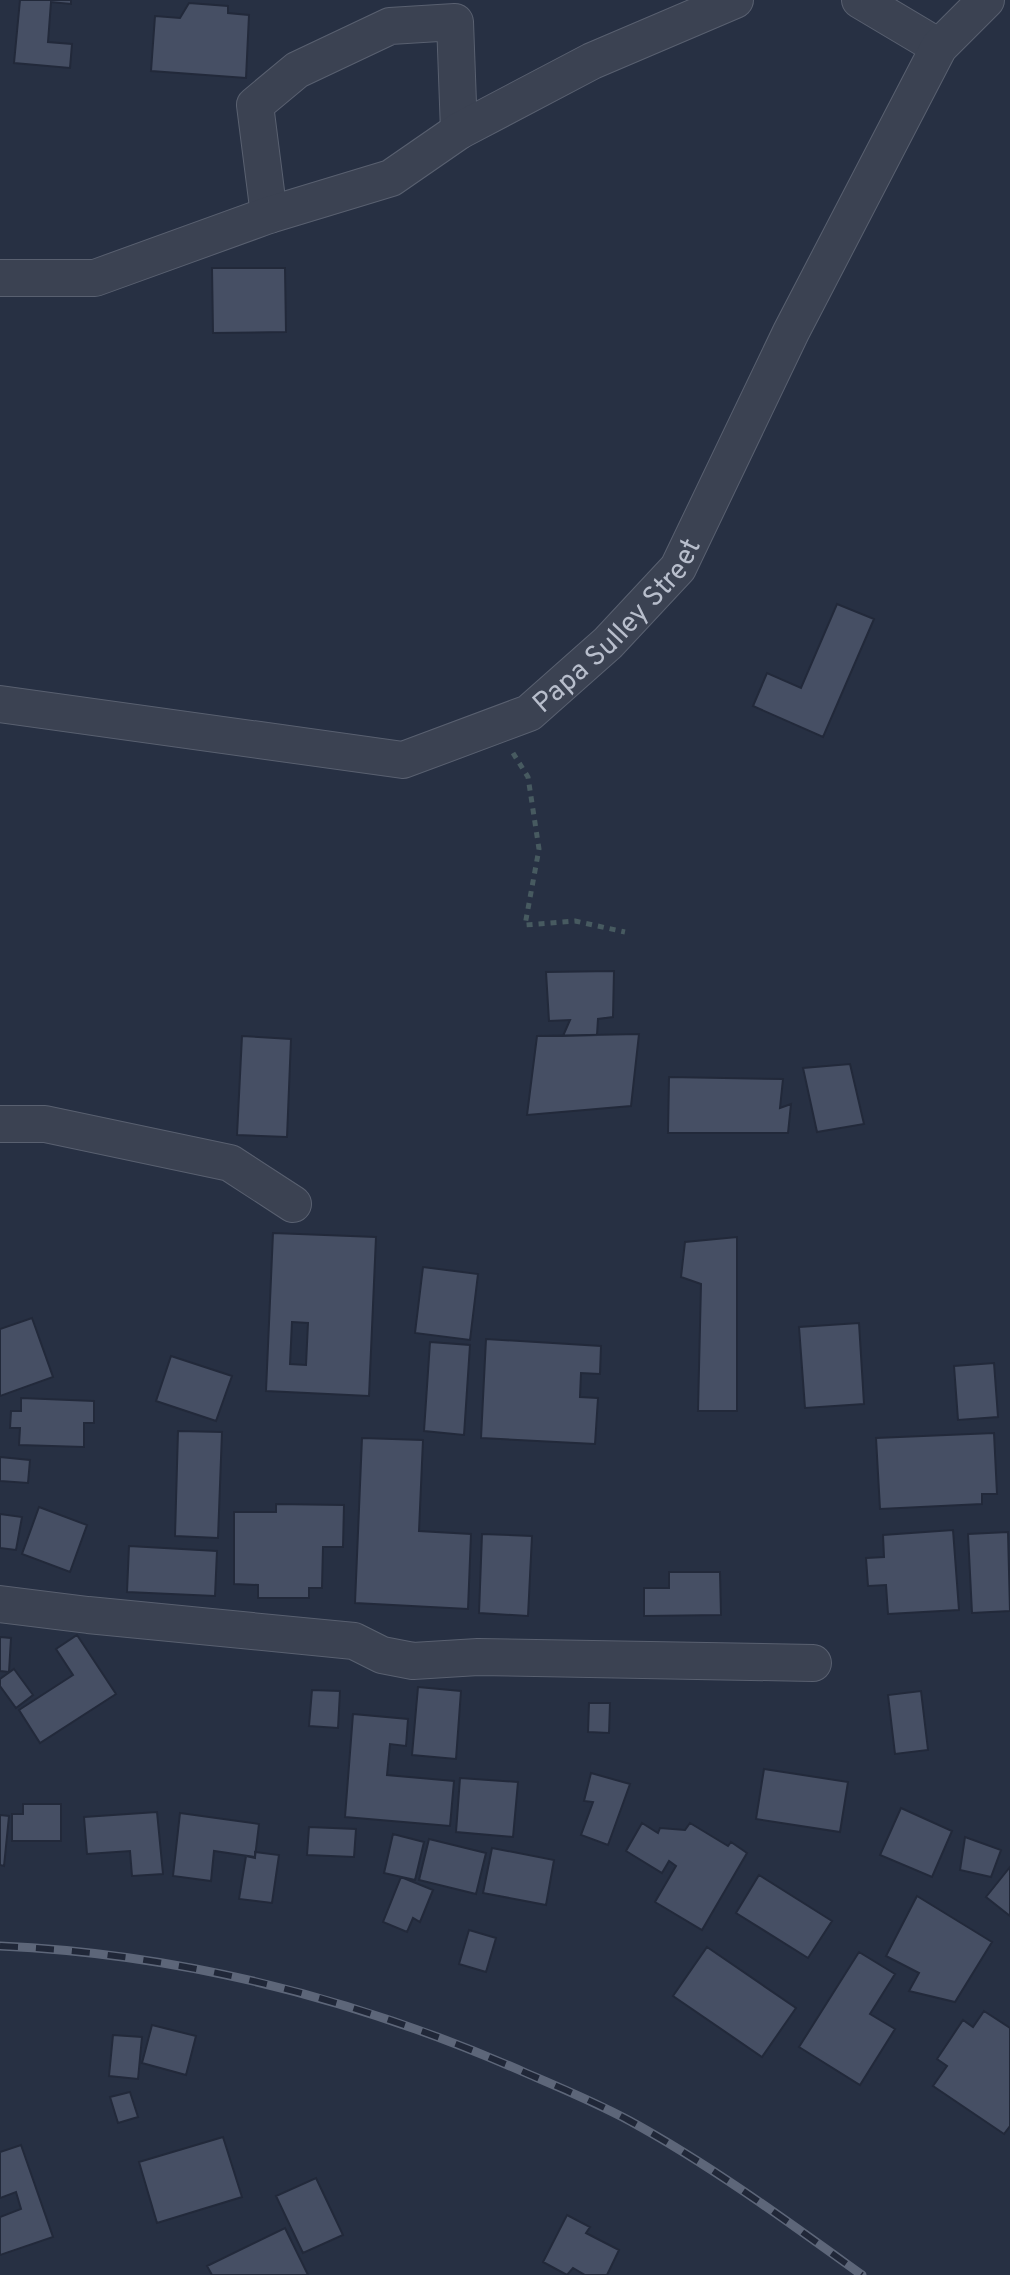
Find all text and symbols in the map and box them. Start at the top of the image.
street label: Papa Sulley Street [526,533,711,722]

